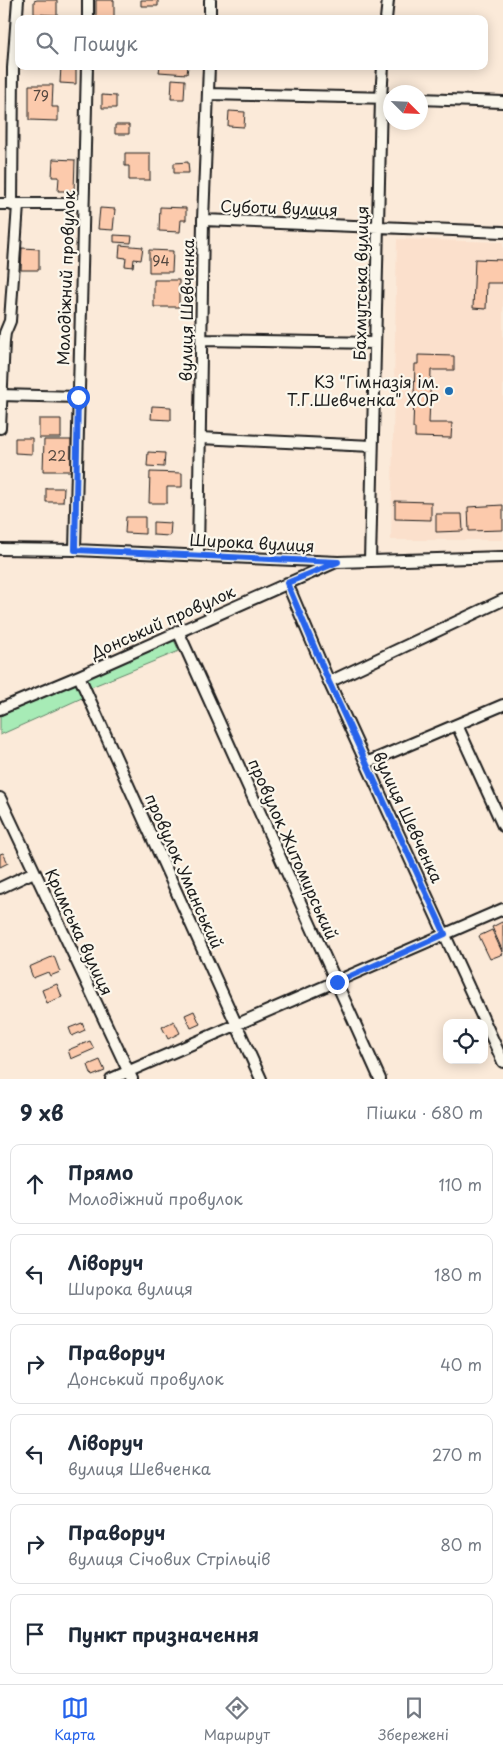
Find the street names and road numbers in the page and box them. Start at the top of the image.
street label: Молодіжний провулок [50,190,80,366]
street label: Суботи вулиця [220,193,338,221]
street label: Бахмутська вулиця [347,205,373,360]
street label: вулиця Шевченка [173,238,199,381]
street label: Широка вулиця [189,527,315,557]
street label: Донський провулок [86,578,239,664]
street label: вулиця Шевченка [368,747,450,886]
street label: провулок Житомирський [243,754,345,943]
street label: провулок Уманський [140,789,230,952]
street label: Кримська вулиця [40,864,120,999]

